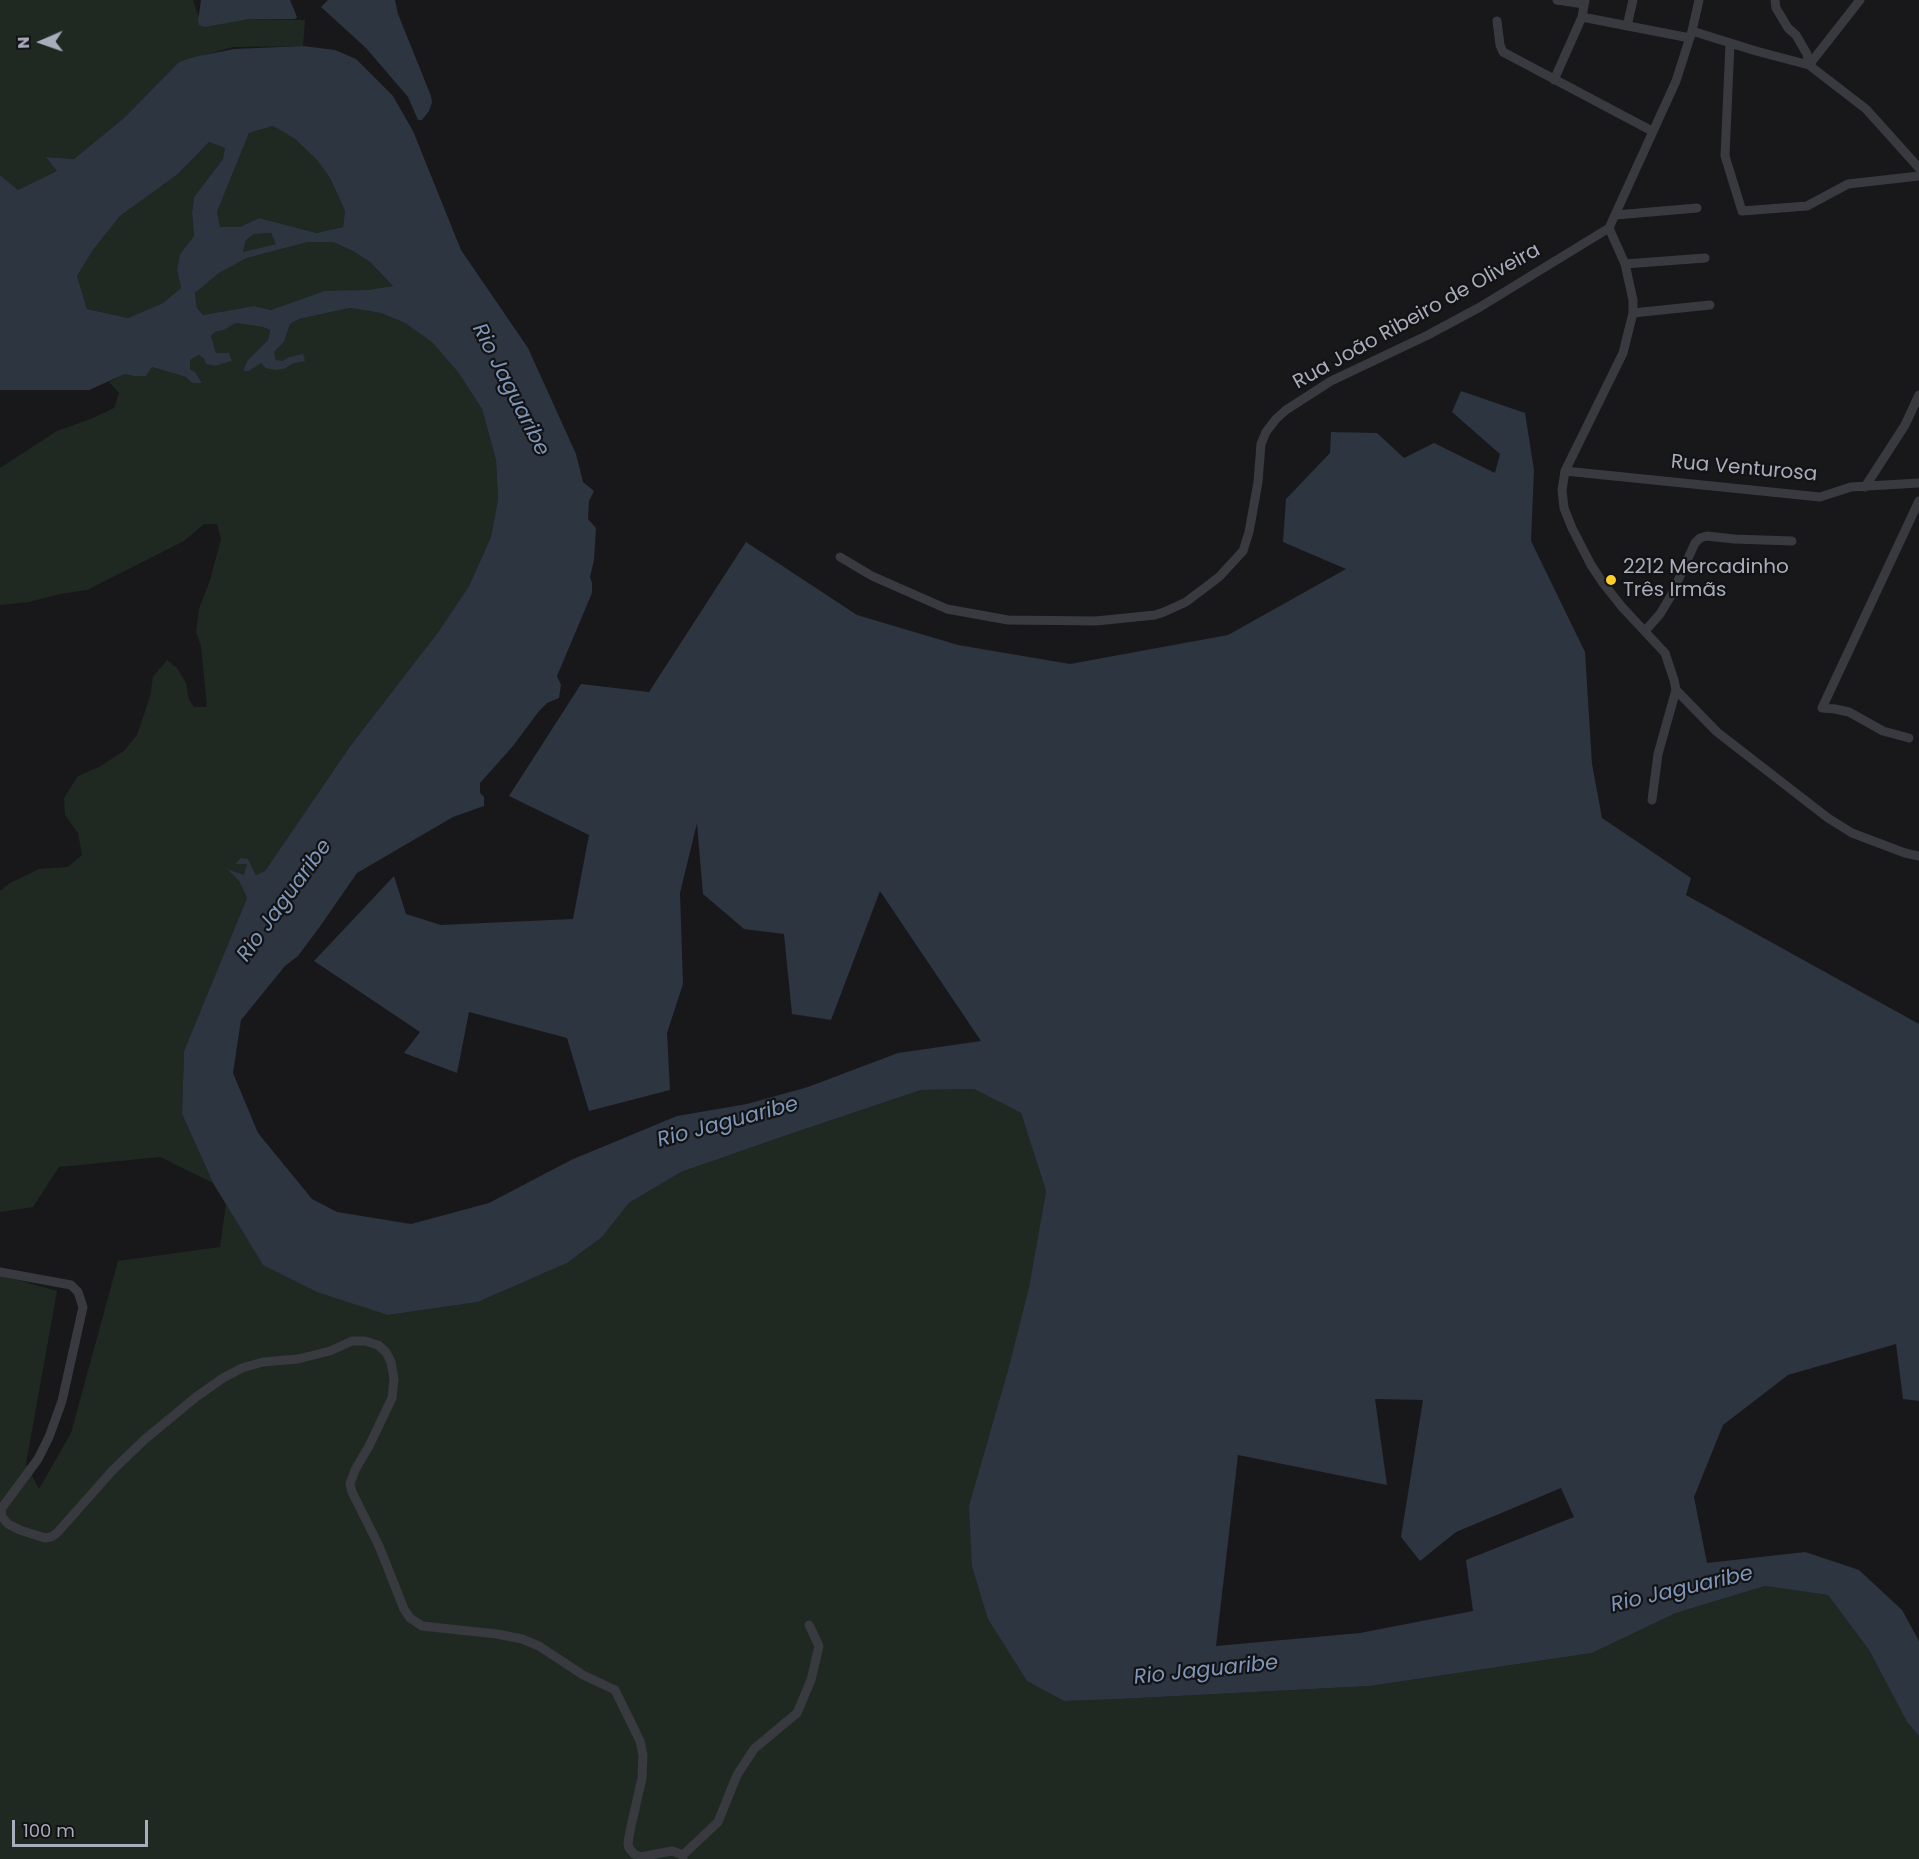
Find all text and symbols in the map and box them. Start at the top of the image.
north arrow [12,12,72,72]
text: N [12,36,35,49]
street label: Rua João Ribeiro de Oliveira [1289,239,1545,395]
water label: Rio Jaguaribe [466,320,554,460]
street label: Rua Venturosa [1670,451,1818,487]
place label: 2212 Mercadinho Três Irmãs [1623,556,1789,603]
marker: 2212 Mercadinho Três Irmãs [1604,573,1618,587]
water label: Rio Jaguaribe [232,835,338,967]
water label: Rio Jaguaribe [655,1092,801,1154]
water label: Rio Jaguaribe [1609,1561,1755,1619]
water label: Rio Jaguaribe [1133,1651,1279,1691]
scale bar [15,1808,152,1846]
text: 100 m [23,1818,75,1843]

